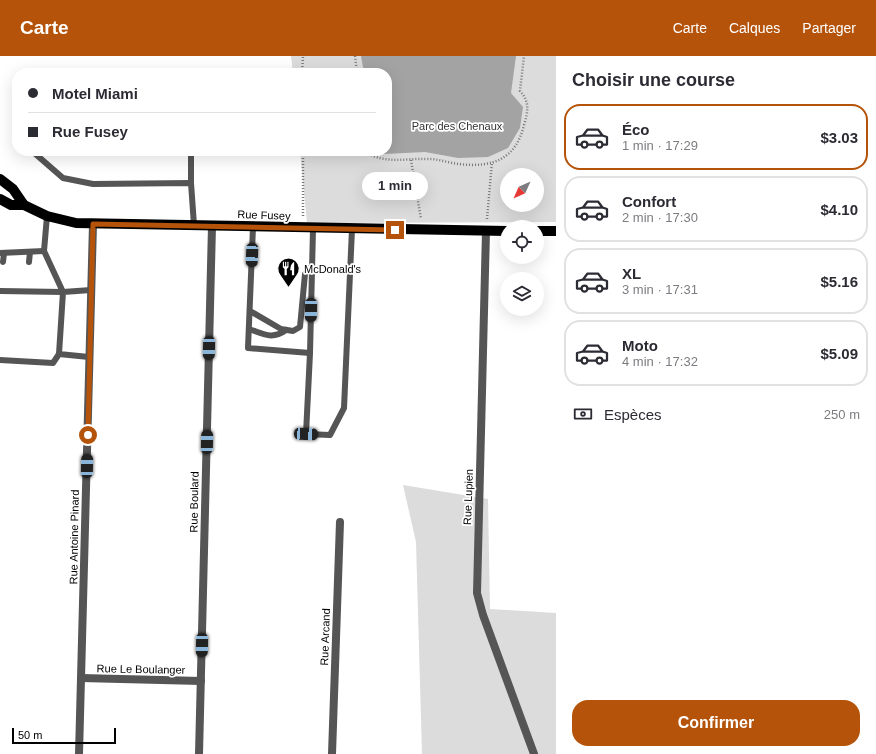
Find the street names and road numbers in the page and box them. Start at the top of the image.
street label: Rue Fusey [237,208,291,222]
street label: Rue Lupien [461,469,475,525]
street label: Rue Boulard [187,471,201,533]
street label: Rue Antoine Pinard [67,490,81,584]
street label: Rue Arcand [318,608,332,666]
street label: Rue Le Boulanger [97,662,186,676]

